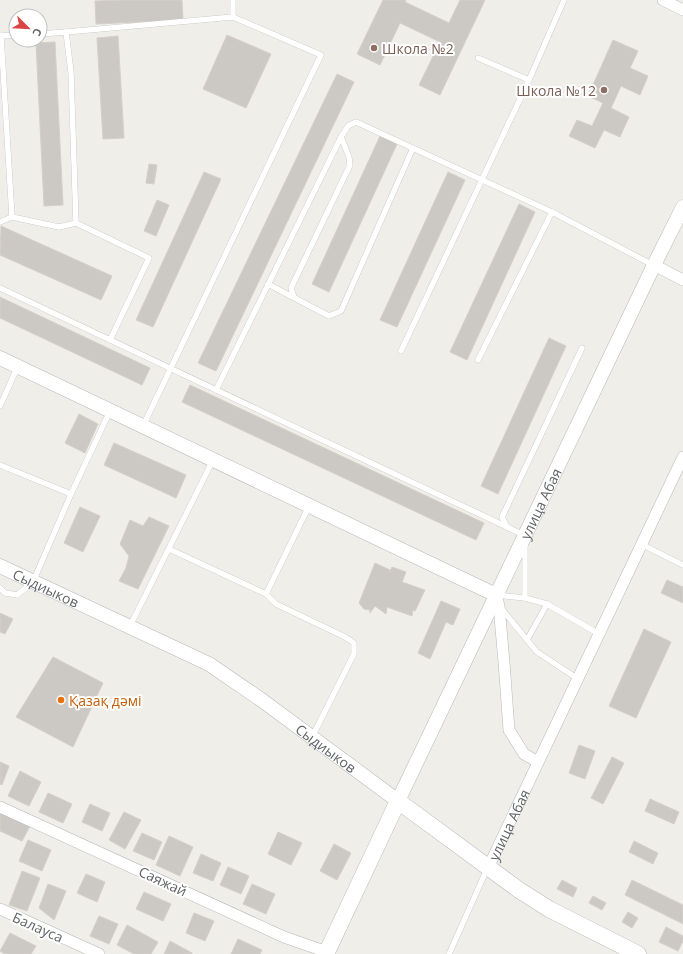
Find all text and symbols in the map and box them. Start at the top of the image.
north arrow [8,8,48,48]
text: С [29,26,46,39]
place label: Школа №2 [382,39,454,58]
marker: Школа №2 [369,43,379,53]
place label: Школа №12 [516,81,596,100]
marker: Школа №12 [599,85,609,95]
street label: улица Абая [515,465,565,542]
street label: Сыдиыков [10,564,82,611]
place label: Қазақ дәмі [69,691,142,710]
marker: Қазақ дәмі [56,695,66,705]
street label: Сыдиыков [292,719,360,777]
street label: улица Абая [484,786,534,863]
street label: Саяжай [136,862,190,900]
street label: Балауса [10,907,66,947]

